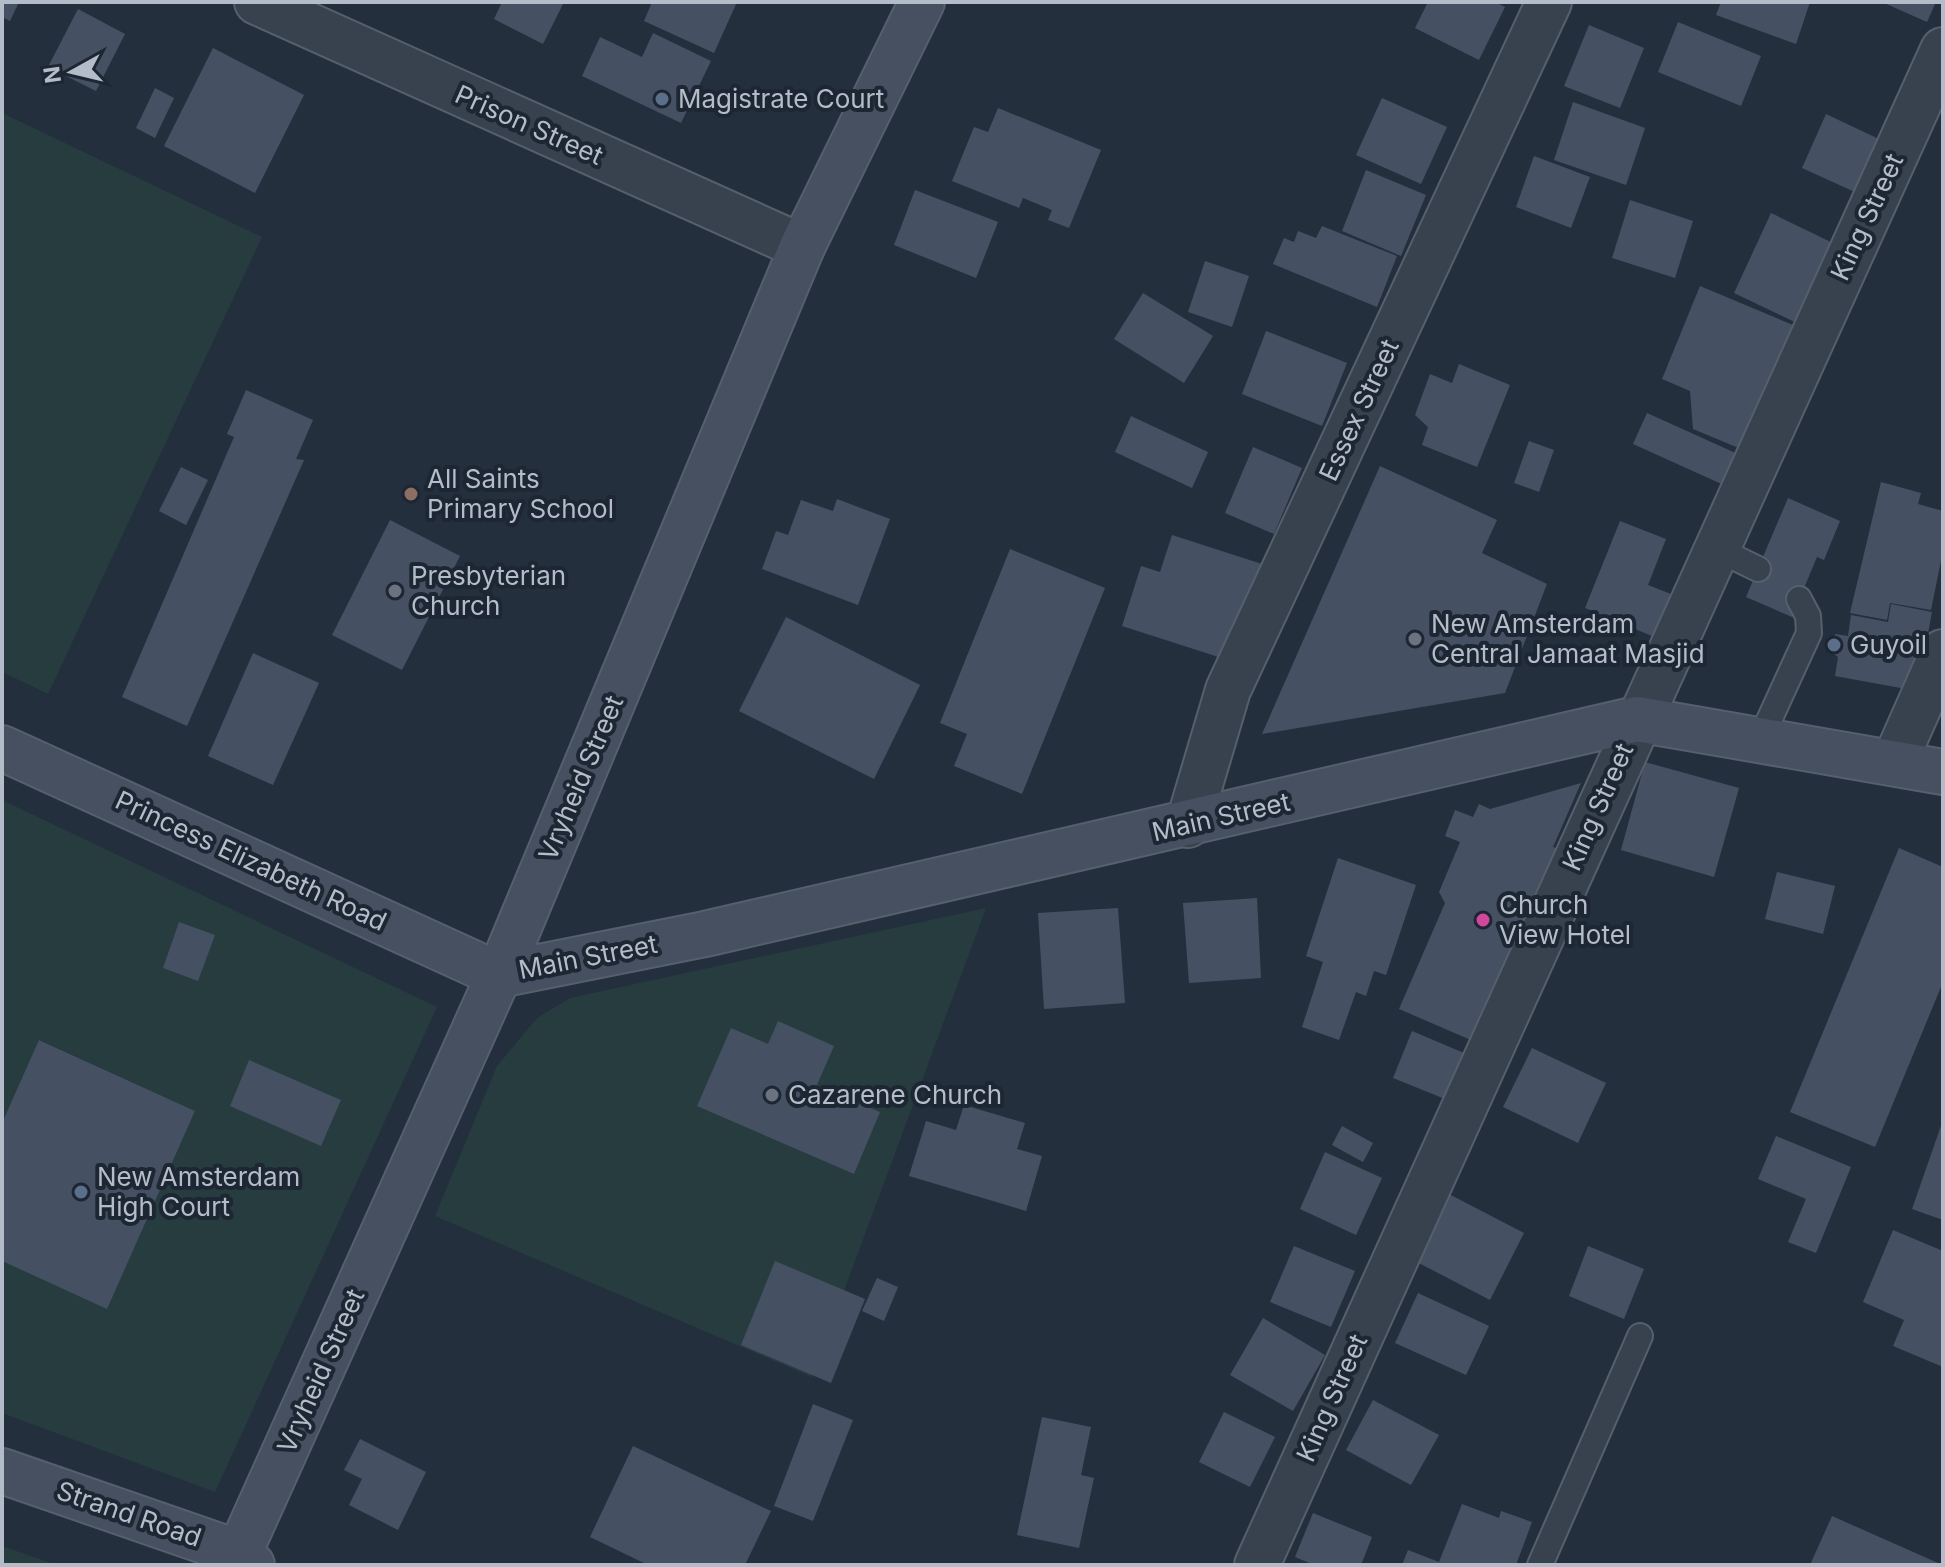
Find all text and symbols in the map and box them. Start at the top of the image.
north arrow [32,32,112,112]
text: N [38,65,66,85]
street label: Prison Street [451,78,608,171]
place label: Magistrate Court [678,83,884,114]
marker: Magistrate Court [653,90,671,108]
street label: King Street [1824,149,1909,285]
street label: Essex Street [1312,334,1405,485]
place label: All Saints Primary School [427,463,614,524]
marker: All Saints Primary School [402,485,420,503]
place label: Presbyterian Church [411,560,566,621]
marker: Presbyterian Church [386,582,404,600]
place label: New Amsterdam Central Jamaat Masjid [1431,608,1705,669]
place label: Guyoil [1850,629,1927,660]
marker: New Amsterdam Central Jamaat Masjid [1406,630,1424,648]
marker: Guyoil [1825,636,1843,654]
street label: Vryheid Street [532,691,629,865]
street label: King Street [1556,738,1639,875]
street label: Princess Elizabeth Road [111,784,392,937]
street label: Main Street [1149,786,1293,847]
place label: Church View Hotel [1499,889,1631,950]
marker: Church View Hotel [1474,911,1492,929]
street label: Main Street [516,928,660,985]
place label: Cazarene Church [788,1079,1002,1110]
marker: Cazarene Church [763,1086,781,1104]
place label: New Amsterdam High Court [97,1161,300,1222]
marker: New Amsterdam High Court [72,1183,90,1201]
street label: Vryheid Street [271,1284,371,1458]
street label: King Street [1290,1329,1373,1466]
street label: Strand Road [53,1474,206,1553]

